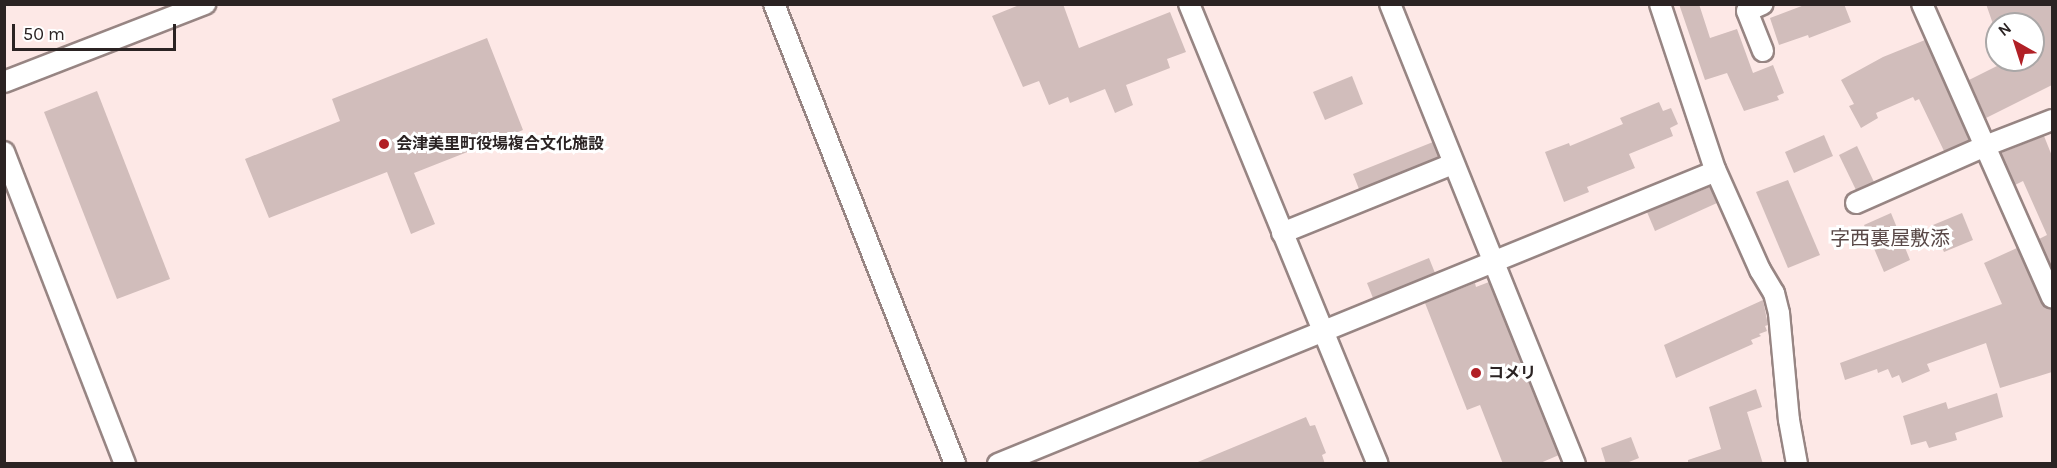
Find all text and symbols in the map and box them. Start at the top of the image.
scale bar [15,12,178,50]
north arrow [1985,12,2045,72]
text: N [1994,18,2015,40]
text: 50 m [23,23,65,45]
place label: 会津美里町役場複合文化施設 [396,134,604,154]
marker: 会津美里町役場複合文化施設 [377,137,391,151]
district label: 字西裏屋敷添 [1830,226,1950,250]
place label: コメリ [1488,363,1536,383]
marker: コメリ [1469,366,1483,380]

